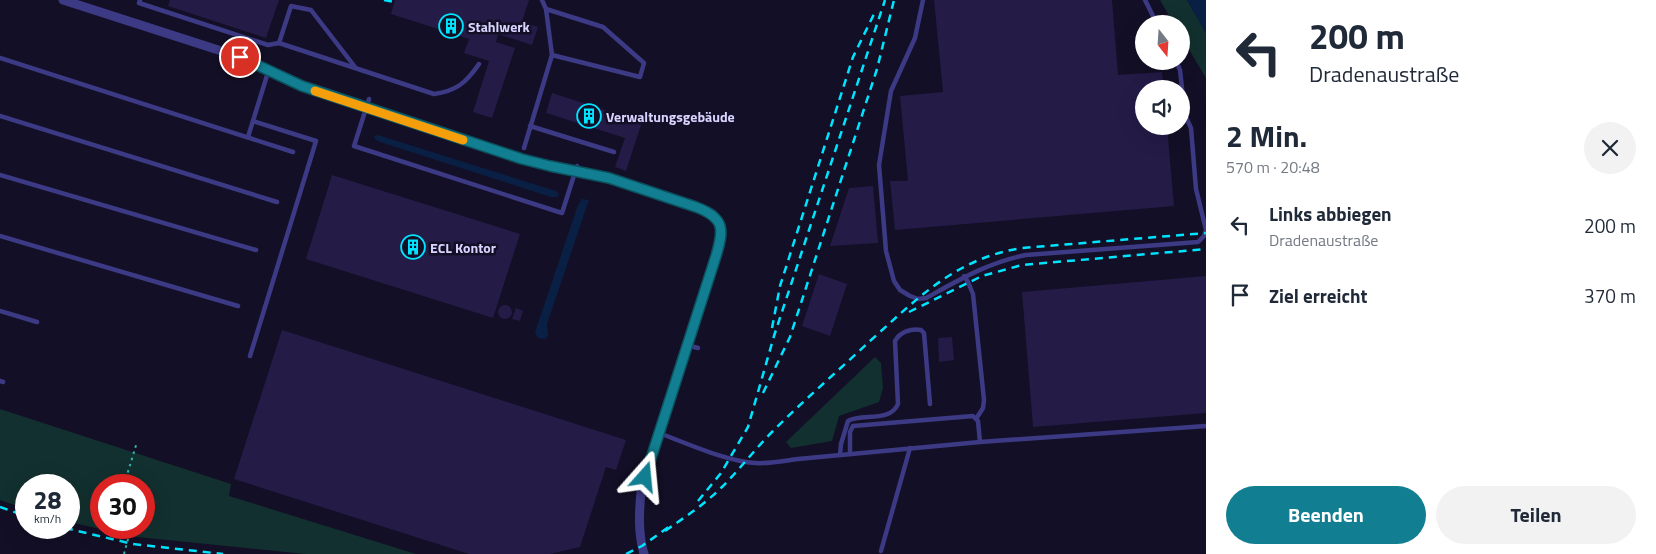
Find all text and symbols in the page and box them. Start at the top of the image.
text: 200 m [1309,9,1405,63]
building icon: Stahlwerk [438,13,464,39]
north arrow [1135,15,1190,70]
map controls [1135,15,1190,135]
place label: Stahlwerk [468,16,530,37]
icon: left [1226,20,1291,85]
pin [219,36,261,78]
icon: arrive [226,43,254,71]
text: Dradenaustraße [1309,57,1459,91]
button: sound [1135,80,1190,135]
building icon: Verwaltungsgebäude [576,103,602,129]
place label: Verwaltungsgebäude [606,106,735,127]
text: 2 Min. [1226,113,1307,159]
button: close [1584,122,1636,174]
text: 570 m · 20:48 [1226,155,1320,179]
text: Links abbiegen [1269,199,1392,228]
icon: left [1226,211,1254,239]
text: 200 m [1584,211,1636,240]
text: Dradenaustraße [1269,228,1378,252]
building icon: ECL Kontor [400,234,426,260]
place label: ECL Kontor [430,237,496,258]
icon: arrive [1226,281,1254,309]
text: Ziel erreicht [1269,281,1367,310]
text: 370 m [1584,281,1636,310]
position arrow [618,450,670,502]
speed limit sign: 30 [90,474,155,539]
text: 28 [33,481,62,519]
button: Beenden [1226,486,1426,544]
button: Teilen [1436,486,1636,544]
text: km/h [34,509,61,528]

